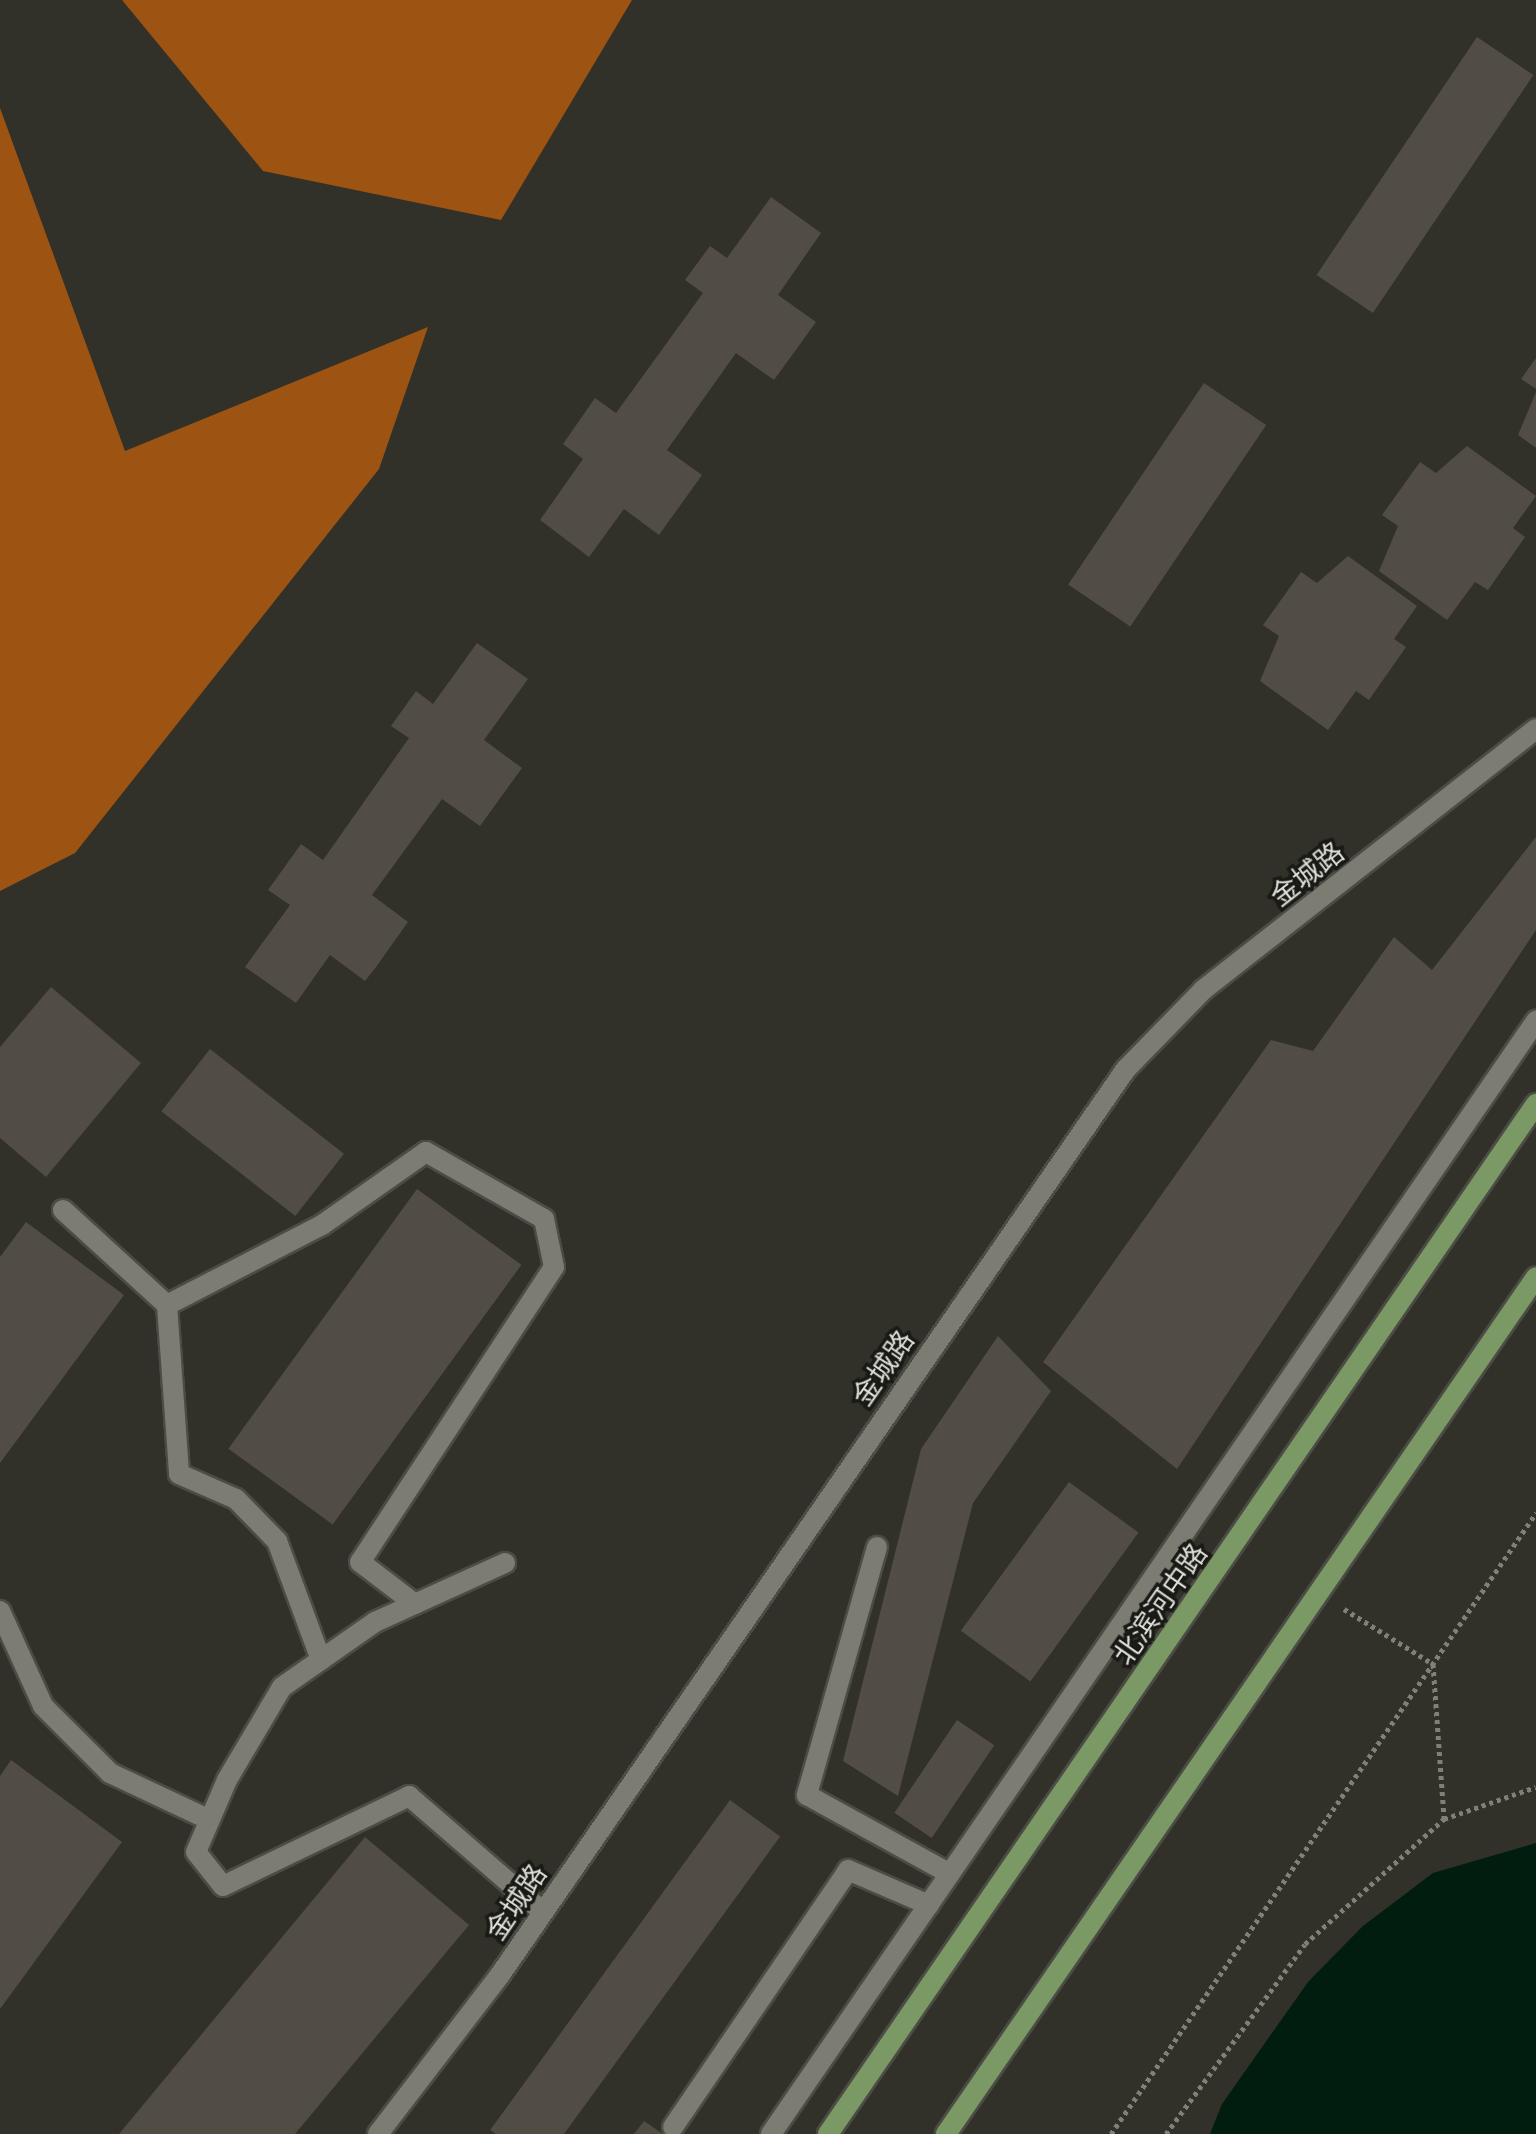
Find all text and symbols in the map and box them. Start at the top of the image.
street label: 金城路 [1264,835,1350,913]
street label: 金城路 [845,1324,921,1412]
street label: 北滨河中路 [1106,1537,1214,1671]
street label: 金城路 [479,1858,553,1946]

